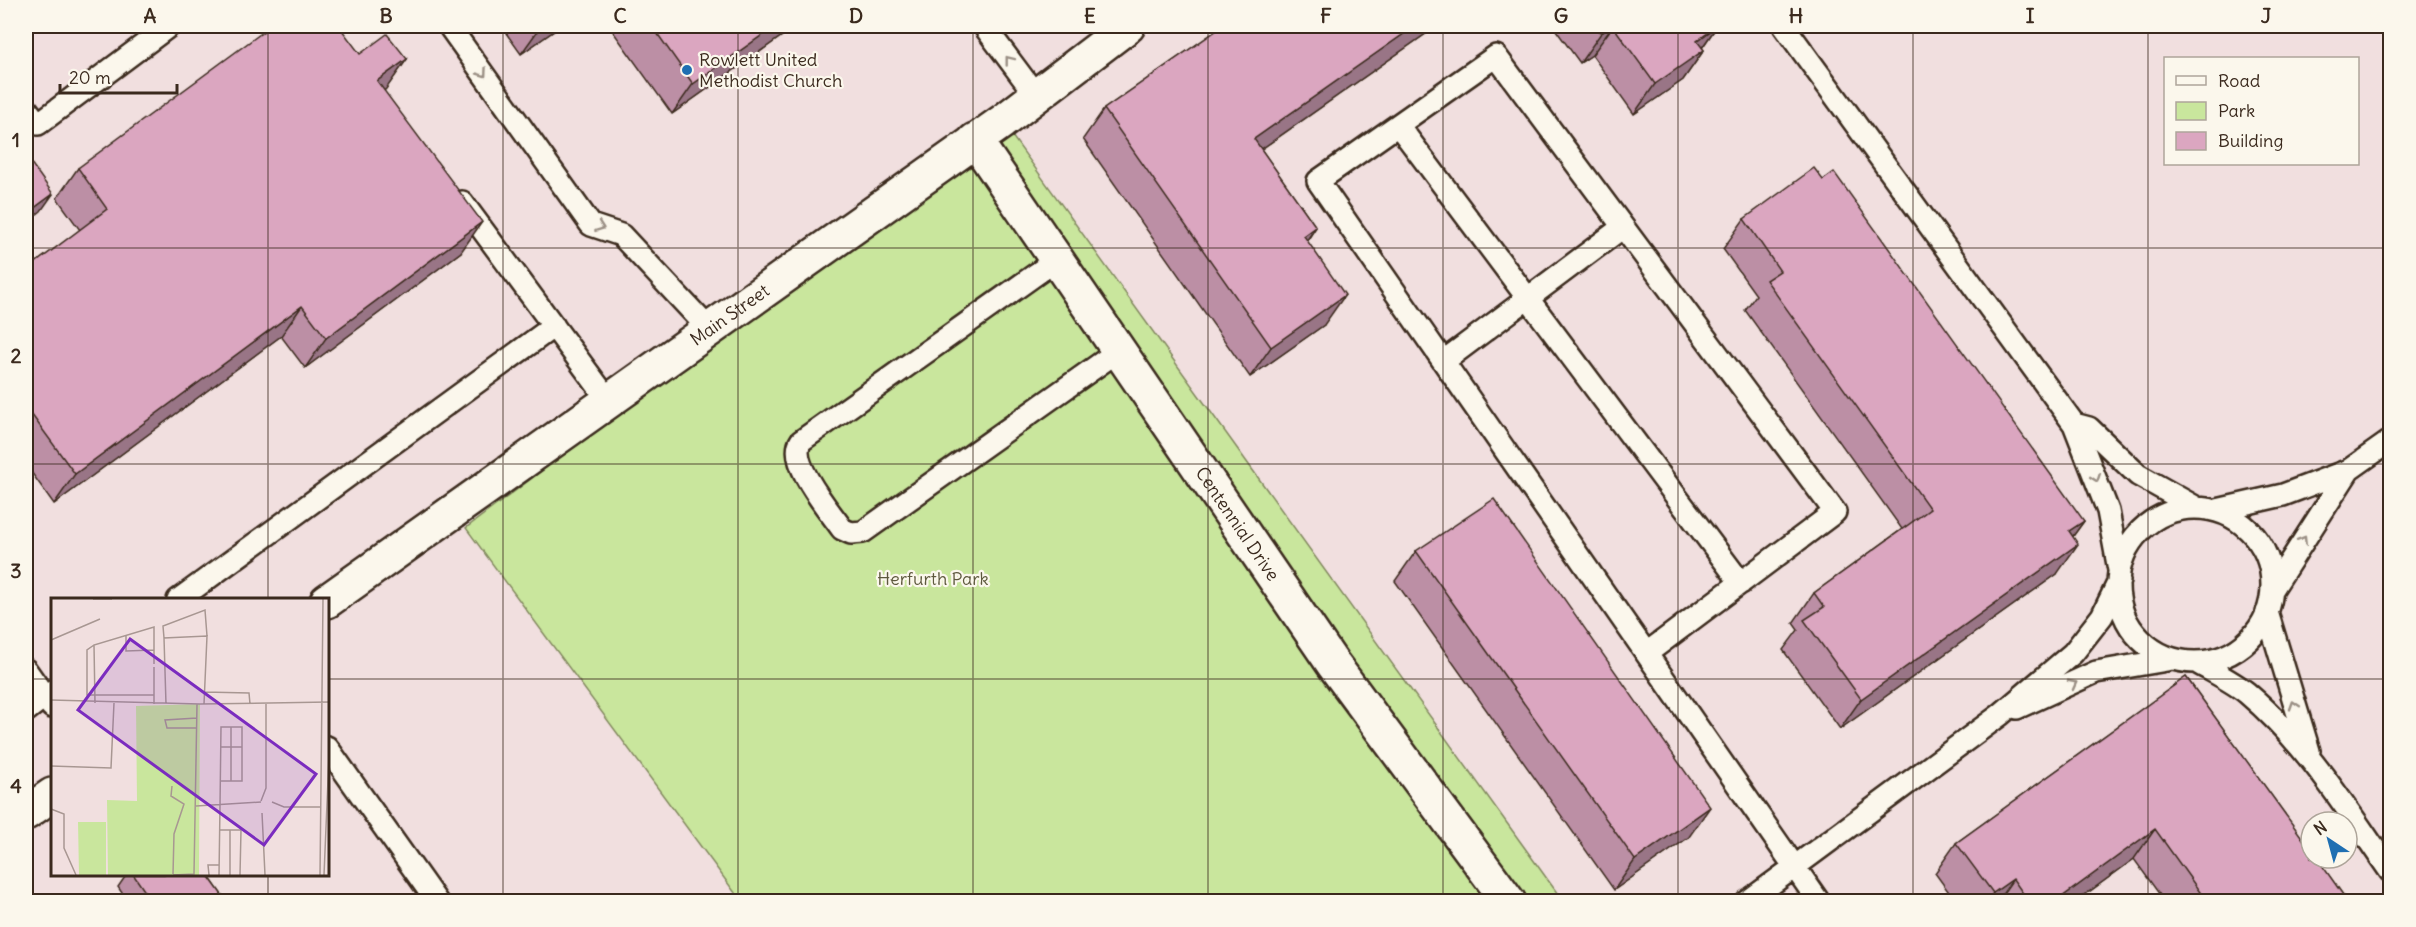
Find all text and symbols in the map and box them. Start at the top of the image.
text: A [144,3,157,28]
text: B [379,3,393,28]
text: C [613,3,627,28]
text: D [849,3,863,28]
text: E [1084,3,1096,28]
text: F [1320,3,1332,28]
text: G [1554,3,1568,28]
text: H [1789,3,1803,28]
text: I [2026,3,2035,28]
text: J [2261,3,2272,28]
place label: Rowlett United Methodist Church [699,48,842,92]
one-way arrow [1006,56,1017,67]
scale bar [60,57,177,95]
legend [2164,57,2359,165]
marker: Rowlett United Methodist Church [680,63,694,77]
text: 20 m [69,66,111,89]
one-way arrow [476,67,487,78]
text: Road [2218,69,2261,92]
text: Park [2218,99,2255,122]
text: 1 [12,127,20,152]
text: Building [2218,129,2283,152]
one-way arrow [593,220,604,232]
street label: Main Street [686,279,774,351]
text: 2 [11,343,22,368]
street label: Centennial Drive [1191,462,1285,585]
one-way arrow [2088,472,2101,483]
one-way arrow [2295,536,2307,546]
text: 3 [10,558,22,583]
park label: Herfurth Park [877,567,989,590]
inset map [51,598,328,876]
one-way arrow [2066,680,2077,691]
one-way arrow [2288,700,2301,711]
text: 4 [10,773,22,798]
north arrow [2299,810,2359,870]
text: N [2310,817,2331,839]

